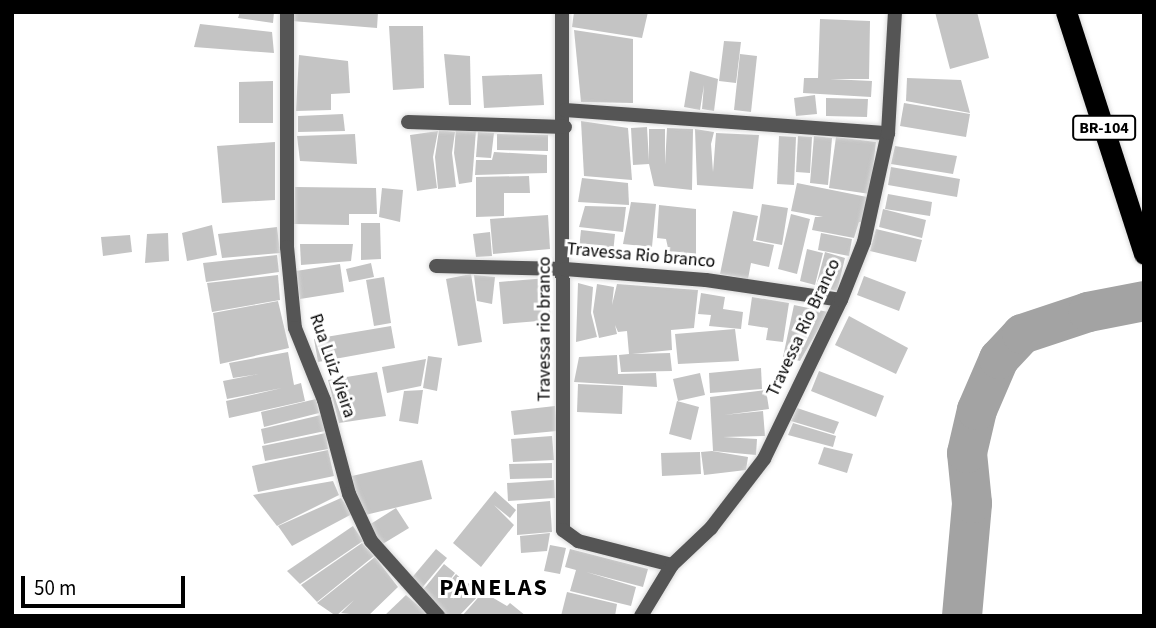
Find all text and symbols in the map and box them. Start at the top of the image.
road number: BR-104 [1071,116,1137,140]
street label: Travessa Rio branco [566,239,716,273]
street label: Travessa rio branco [534,256,556,402]
street label: Travessa Rio Branco [763,256,845,400]
street label: Rua Luiz Vieira [304,311,360,421]
scale bar [24,562,189,606]
text: 50 m [34,573,76,603]
district label: PANELAS [440,574,548,602]

